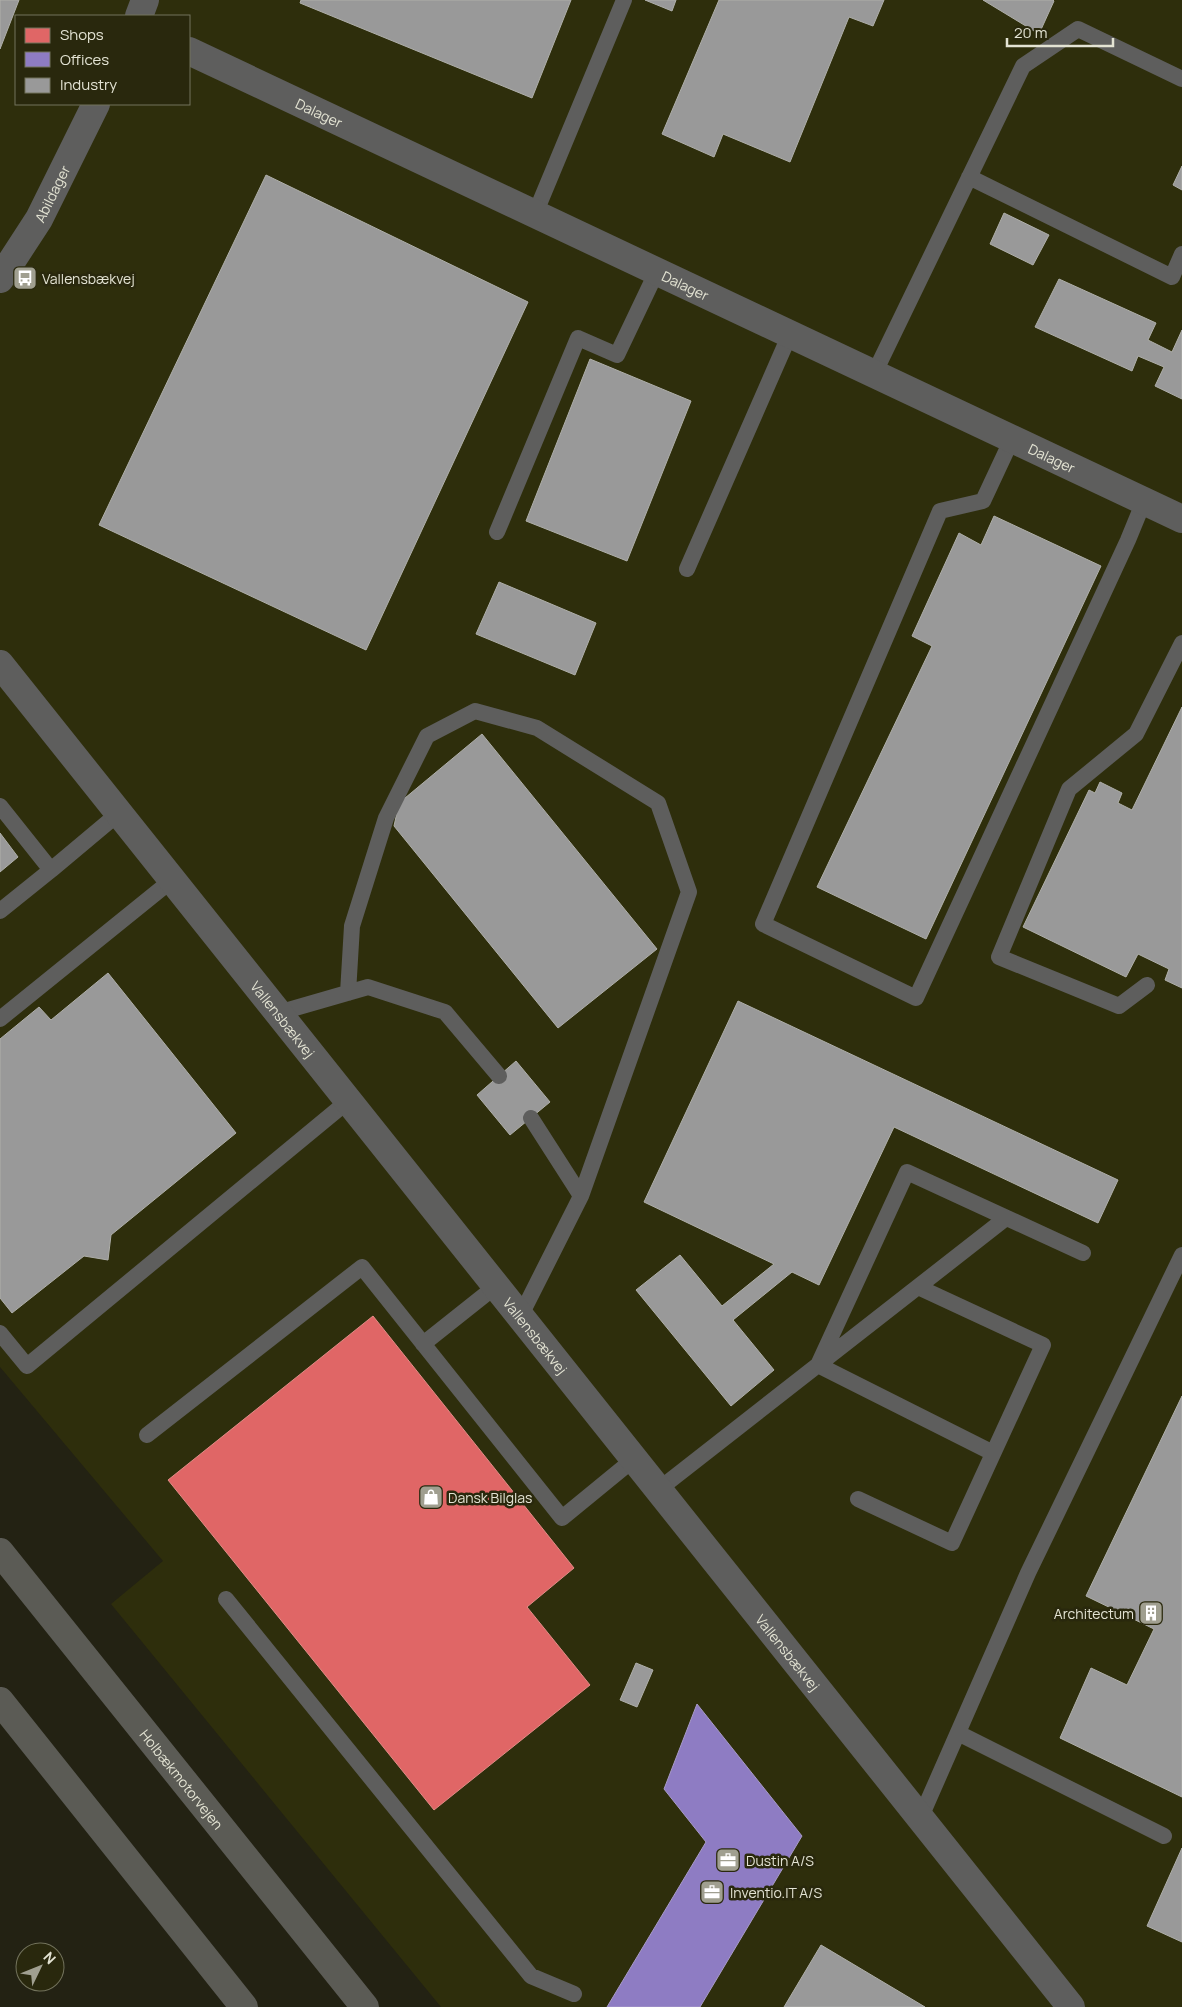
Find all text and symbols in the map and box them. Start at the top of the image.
legend [15,15,190,105]
scale bar [1007,15,1113,47]
text: 20 m [1014,22,1047,43]
text: Shops [60,24,104,45]
text: Offices [60,49,109,70]
text: Industry [60,74,117,95]
street label: Dalager [293,93,346,132]
street label: Abildager [29,162,74,225]
bus stop icon: Vallensbækvej [12,265,38,291]
street label: Dalager [659,266,712,304]
place label: Vallensbækvej [42,269,135,288]
street label: Dalager [1025,439,1079,477]
street label: Vallensbækvej [247,977,319,1061]
street label: Vallensbækvej [499,1293,572,1378]
shop icon: Dansk Bilglas [418,1484,444,1510]
place label: Dansk Bilglas [448,1488,532,1507]
building icon: Architectum [1138,1600,1164,1626]
place label: Architectum [1054,1604,1134,1623]
street label: Vallensbækvej [752,1610,824,1694]
street label: Holbækmotorvejen [136,1725,228,1833]
office icon: Dustin A/S [715,1847,741,1873]
place label: Dustin A/S [746,1851,814,1870]
office icon: Inventio.IT A/S [699,1879,725,1905]
place label: Inventio.IT A/S [730,1883,822,1902]
north arrow [15,1942,65,1992]
text: N [39,1948,60,1968]

